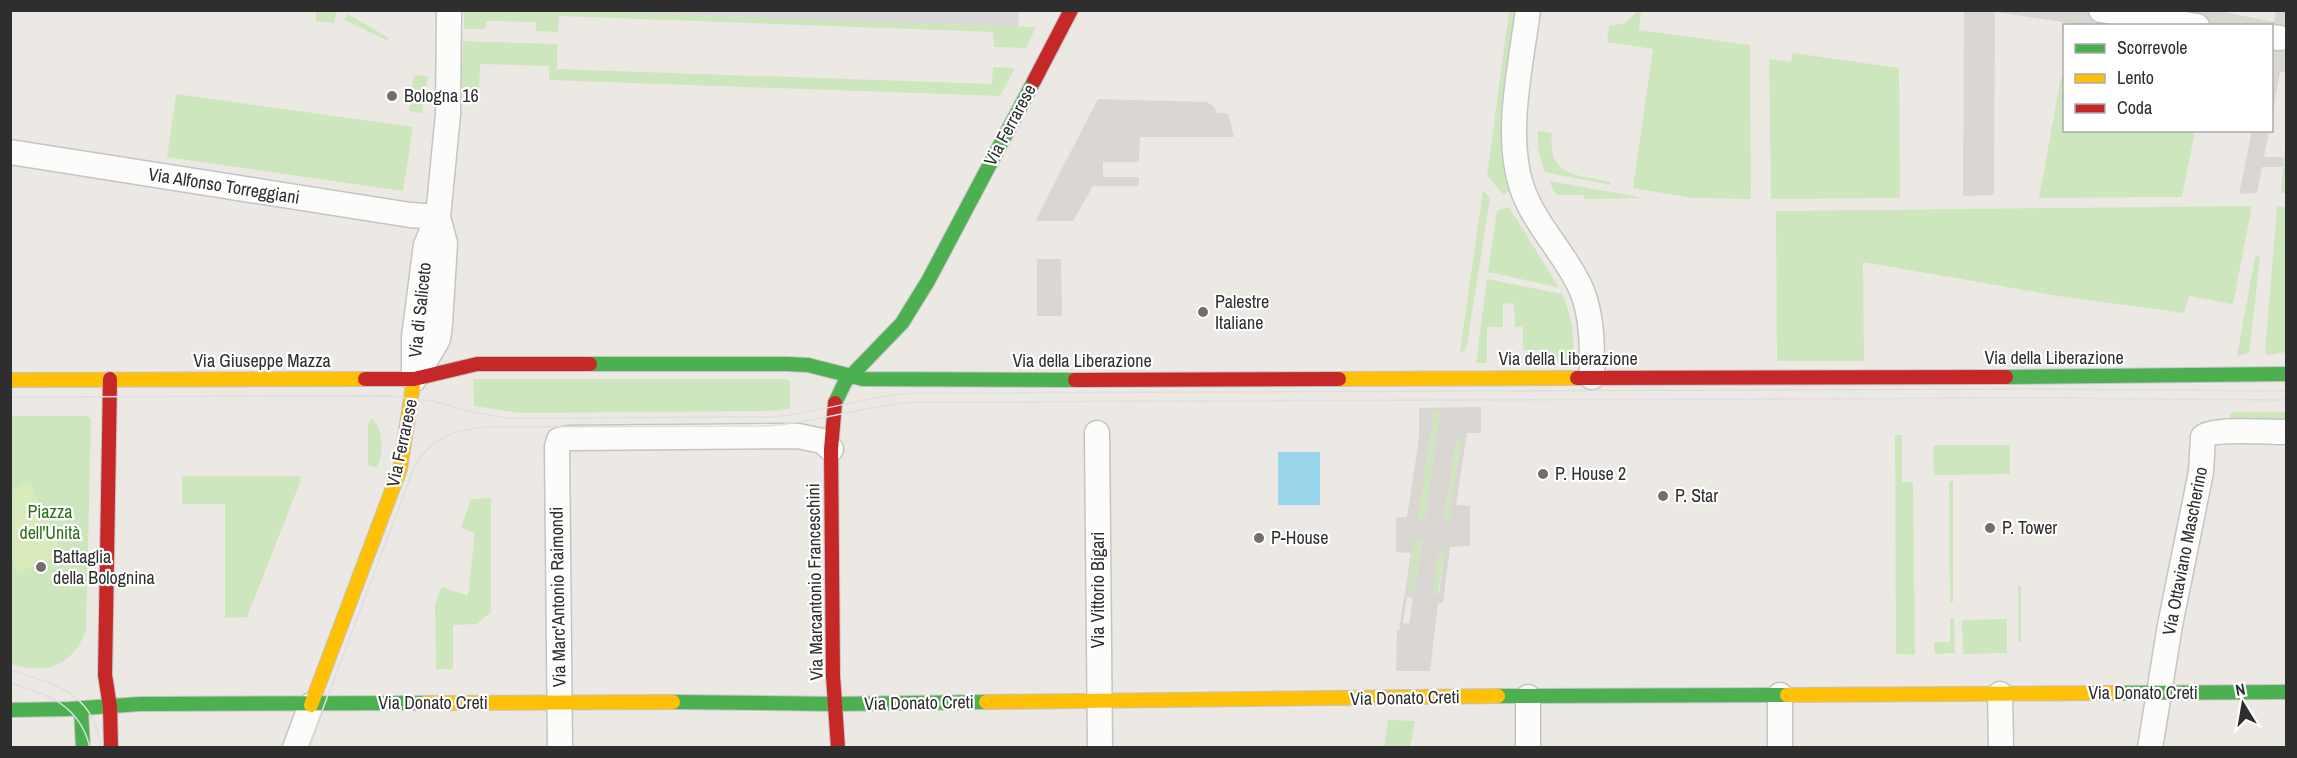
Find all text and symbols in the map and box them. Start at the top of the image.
legend [2063,24,2273,132]
text: Scorrevole [2117,35,2188,60]
text: Lento [2117,65,2154,90]
street label: Via Ferrarese [978,79,1042,170]
place label: Bologna 16 [404,83,479,108]
marker: Bologna 16 [385,89,399,103]
text: Coda [2117,95,2152,120]
street label: Via Alfonso Torreggiani [147,161,302,210]
street label: Via di Saliceto [402,261,437,359]
place label: Palestre Italiane [1215,289,1269,335]
marker: Palestre Italiane [1196,305,1210,319]
street label: Via della Liberazione [1984,345,2124,370]
street label: Via della Liberazione [1498,346,1638,371]
street label: Via Giuseppe Mazza [193,348,331,373]
street label: Via della Liberazione [1012,348,1152,373]
street label: Via Ferrarese [380,397,423,489]
place label: P. House 2 [1555,461,1626,486]
street label: Via Ottaviano Mascherino [2156,464,2213,637]
marker: P. House 2 [1536,467,1550,481]
street label: Via Marcantonio Franceschini [800,483,829,681]
place label: P. Star [1675,483,1718,508]
marker: P. Star [1656,489,1670,503]
park label: Piazza dell'Unità [19,499,81,545]
street label: Via Marc'Antonio Raimondi [543,506,572,688]
place label: P. Tower [2002,515,2057,540]
marker: P. Tower [1983,521,1997,535]
place label: P-House [1271,525,1328,550]
marker: P-House [1252,531,1266,545]
street label: Via Vittorio Bigari [1085,532,1110,648]
place label: Battaglia della Bolognina [53,544,155,590]
marker: Battaglia della Bolognina [34,560,48,574]
north arrow [2213,674,2273,734]
text: N [2233,678,2247,701]
street label: Via Donato Creti [2088,680,2198,705]
street label: Via Donato Creti [1350,684,1460,711]
street label: Via Donato Creti [864,689,974,716]
street label: Via Donato Creti [378,690,488,715]

